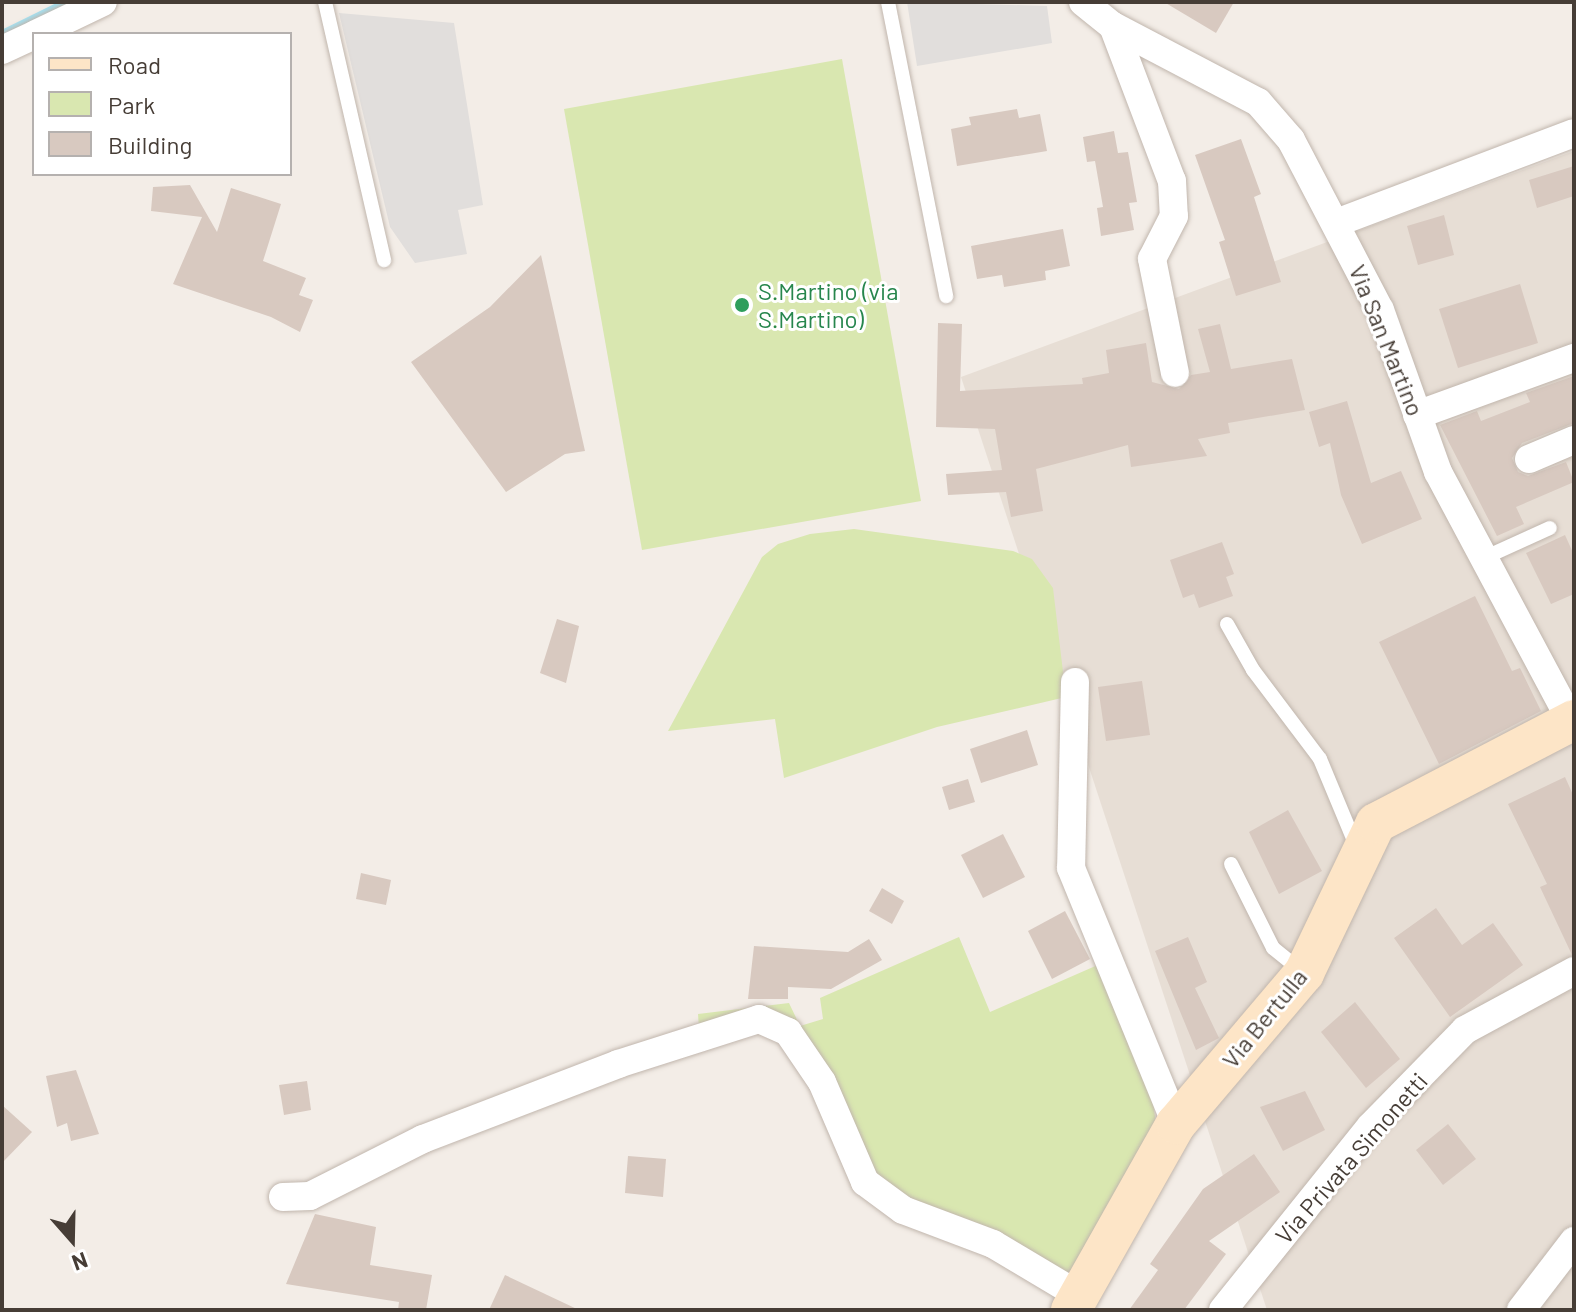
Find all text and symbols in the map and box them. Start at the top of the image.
legend [32,32,292,176]
text: Road [108,50,161,79]
text: Park [108,90,155,119]
text: Building [108,130,192,159]
street label: Via San Martino [1344,260,1430,420]
place label: S.Martino (via S.Martino) [758,277,898,333]
marker: S.Martino (via S.Martino) [733,296,751,314]
street label: Via Bertulla [1215,963,1313,1073]
street label: Via Privata Simonetti [1269,1067,1433,1249]
north arrow [32,1200,112,1280]
text: N [69,1248,92,1277]

